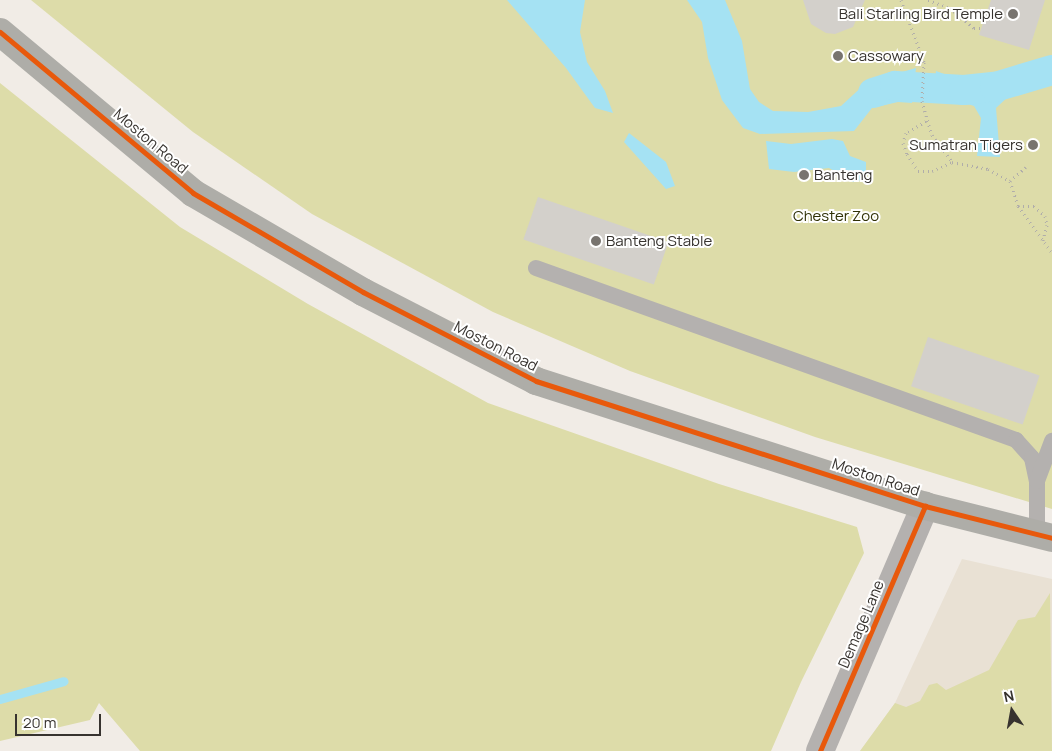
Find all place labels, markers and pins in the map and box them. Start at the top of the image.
place label: Bali Starling Bird Temple [839,5,1003,23]
marker: Bali Starling Bird Temple [1007,8,1019,20]
place label: Cassowary [848,47,924,65]
marker: Cassowary [832,50,844,62]
place label: Sumatran Tigers [909,136,1023,154]
marker: Sumatran Tigers [1027,139,1039,151]
place label: Banteng [814,166,872,184]
marker: Banteng [798,169,810,181]
place label: Banteng Stable [606,232,712,250]
marker: Banteng Stable [590,235,602,247]

